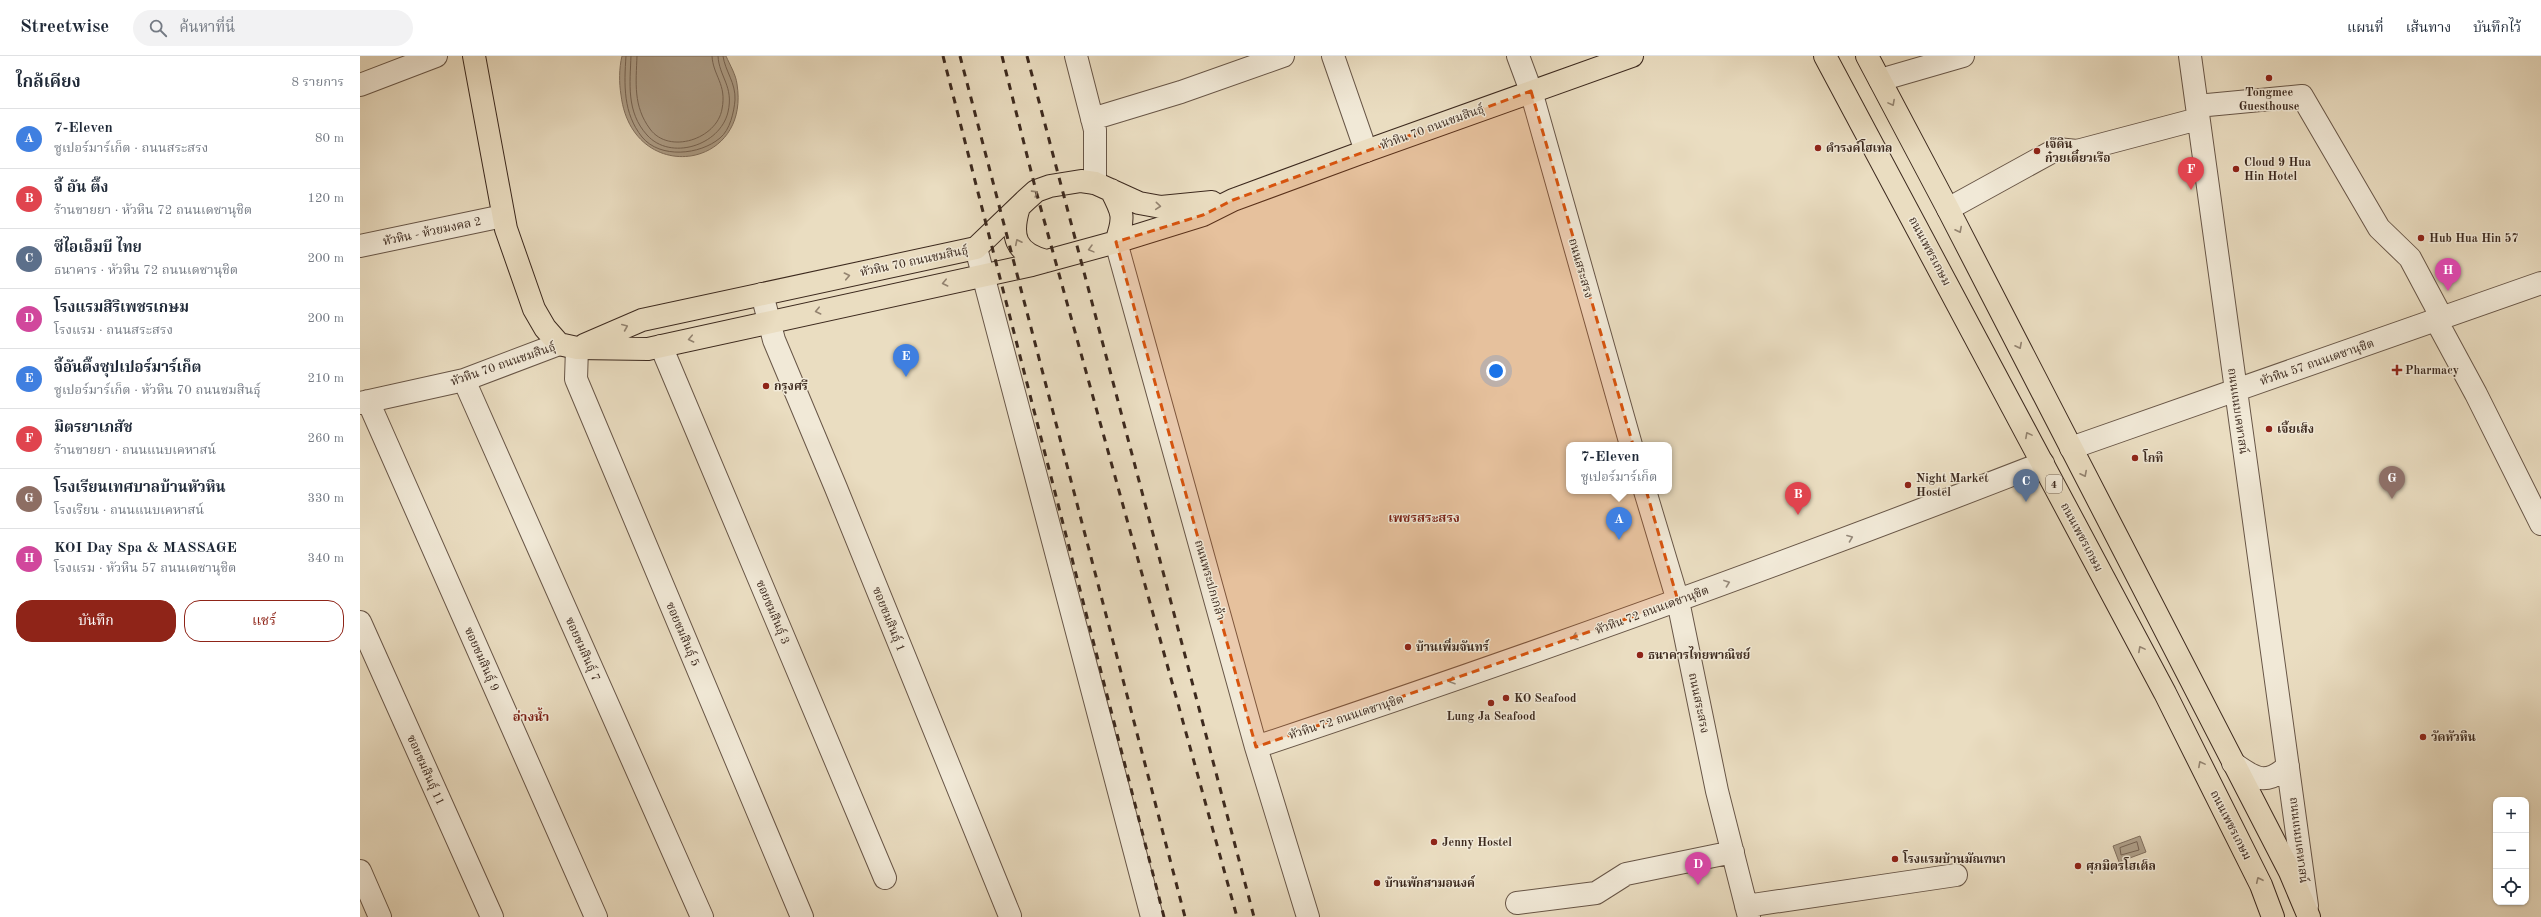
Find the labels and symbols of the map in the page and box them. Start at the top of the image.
marker: Tongmee Guesthouse [2264,73,2274,83]
place label: Tongmee Guesthouse [2239,87,2300,113]
one-way arrow [1887,98,1895,106]
street label: หัวหิน 70 ถนนชมสินธุ์ [1378,102,1487,153]
place label: เจ๊ดิน ก๋วยเตี๋ยวเรือ [2045,137,2111,165]
place label: ดำรงค์โฮเทล [1826,139,1892,155]
marker: ดำรงค์โฮเทล [1813,143,1823,153]
marker: เจ๊ดิน ก๋วยเตี๋ยวเรือ [2032,146,2042,156]
pin: F [2178,157,2204,190]
place label: Cloud 9 Hua Hin Hotel [2244,157,2311,183]
marker: Cloud 9 Hua Hin Hotel [2231,164,2241,174]
one-way arrow [1031,191,1038,198]
one-way arrow [1155,202,1161,211]
street label: หัวหิน - ห้วยมงคล 2 [382,214,482,248]
street label: ถนนเพชรเกษม [1906,215,1952,288]
one-way arrow [1954,226,1962,233]
place label: Hub Hua Hin 57 [2429,232,2519,245]
marker: Hub Hua Hin 57 [2416,233,2426,243]
street label: ถนนสระสรง [1566,237,1594,300]
one-way arrow [1015,238,1023,246]
street label: หัวหิน 70 ถนนชมสินธุ์ [859,243,970,280]
one-way arrow [1087,244,1094,252]
pin: H [2435,258,2461,291]
one-way arrow [844,272,850,280]
one-way arrow [941,279,948,287]
one-way arrow [815,307,821,315]
one-way arrow [622,324,629,332]
one-way arrow [688,335,694,343]
street label: หัวหิน 57 ถนนเดชานุชิต [2258,336,2376,389]
street label: หัวหิน 70 ถนนชมสินธุ์ [449,339,558,389]
one-way arrow [2014,341,2021,349]
pin: E [893,344,919,377]
your location [1486,361,1506,381]
marker: Pharmacy [2392,365,2402,375]
place label: Pharmacy [2405,365,2459,377]
street label: ถนนแนบเคหาสน์ [2225,367,2251,455]
place label: กรุงศรี [774,379,808,394]
marker: กรุงศรี [761,381,771,391]
place label: เจี้ยเส็ง [2277,420,2314,436]
marker: เจี้ยเส็ง [2264,424,2274,434]
one-way arrow [2026,431,2033,439]
place label: โกทิ [2142,449,2163,465]
marker: โกทิ [2130,453,2140,463]
pin: G [2379,466,2405,499]
pin: C [2013,469,2039,502]
one-way arrow [2080,470,2087,477]
place label: Night Market Hostel [1916,473,1989,499]
road number: 4 [2046,475,2062,493]
marker: Night Market Hostel [1903,480,1913,490]
pin: B [1785,482,1811,515]
street label: ถนนเพชรเกษม [2058,501,2104,574]
pin: A [1606,507,1632,540]
district label: เพชรสระสรง [1388,512,1460,525]
one-way arrow [1846,535,1853,543]
street label: ถนนพระปกเกล้า [1192,538,1228,622]
street label: ซอยชมสินธุ์ 3 [752,578,793,647]
one-way arrow [1724,579,1731,588]
street label: หัวหิน 72 ถนนเดชานุชิต [1593,583,1711,638]
street label: ซอยชมสินธุ์ 1 [869,585,908,654]
street label: ซอยชมสินธุ์ 5 [662,600,703,669]
street label: ซอยชมสินธุ์ 7 [562,615,603,684]
street label: ซอยชมสินธุ์ 9 [461,625,502,694]
one-way arrow [1571,633,1578,641]
place label: บ้านเพิ่มจันทร์ [1416,638,1490,654]
marker: บ้านเพิ่มจันทร์ [1403,642,1413,652]
one-way arrow [2139,645,2146,653]
place label: ธนาคารไทยพาณิชย์ [1648,646,1751,662]
marker: ธนาคารไทยพาณิชย์ [1635,650,1645,660]
street label: ถนนสระสรง [1686,672,1710,735]
one-way arrow [1449,676,1456,684]
street label: หัวหิน 72 ถนนเดชานุชิต [1287,692,1406,743]
marker: KO Seafood [1501,693,1511,703]
place label: KO Seafood [1514,693,1577,705]
marker: Lung Ja Seafood [1486,698,1496,708]
district label: อ่างน้ำ [513,707,549,724]
place label: Lung Ja Seafood [1446,711,1536,723]
place label: วัดหัวหิน [2431,730,2476,744]
marker: วัดหัวหิน [2418,732,2428,742]
street label: ซอยชมสินธุ์ 11 [403,733,448,808]
one-way arrow [2198,761,2205,769]
street label: ถนนเพชรเกษม [2207,789,2253,862]
street label: ถนนแนบเคหาสน์ [2287,796,2311,884]
marker: Jenny Hostel [1429,837,1439,847]
place label: Jenny Hostel [1442,837,1512,849]
place label: โรงแรมบ้านมัณฑนา [1902,850,2006,866]
pin: D [1685,852,1711,885]
marker: โรงแรมบ้านมัณฑนา [1890,854,1900,864]
place label: ศุภมิตรโฮเต็ล [2086,857,2156,874]
marker: ศุภมิตรโฮเต็ล [2073,861,2083,871]
place label: บ้านพักสามอนงค์ [1385,875,1476,890]
one-way arrow [2256,877,2264,885]
marker: บ้านพักสามอนงค์ [1372,878,1382,888]

